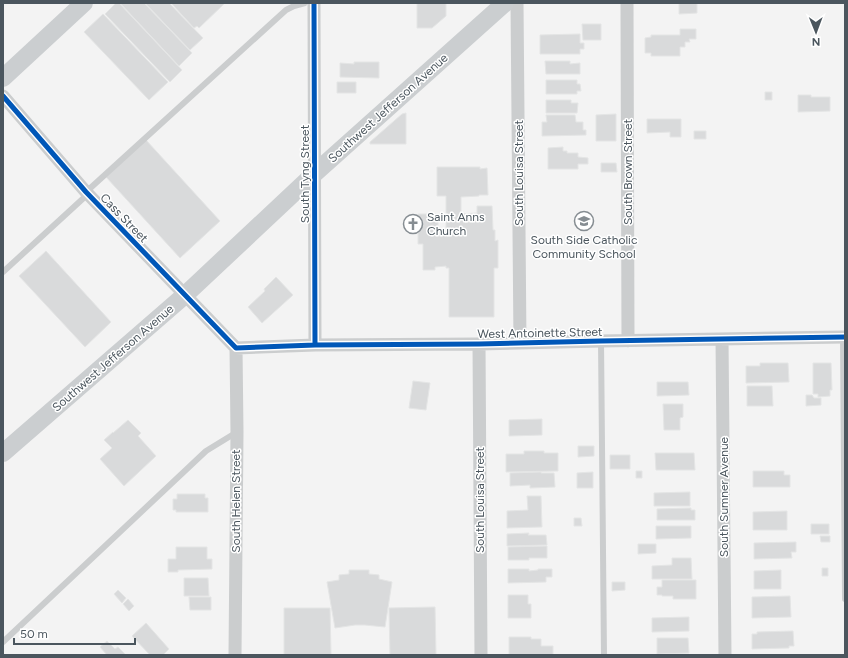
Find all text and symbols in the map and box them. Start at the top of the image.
north arrow [796,12,836,52]
text: N [812,35,821,48]
street label: Southwest Jefferson Avenue [325,50,451,165]
street label: South Brown Street [621,118,635,225]
street label: South Louisa Street [512,119,526,226]
street label: South Tyng Street [298,124,312,223]
street label: Cass Street [97,191,151,246]
place label: Saint Anns Church [427,210,485,238]
school or university icon: South Side Catholic Community School [573,210,595,232]
church icon: Saint Anns Church [402,213,424,235]
place label: South Side Catholic Community School [531,233,638,261]
street label: Southwest Jefferson Avenue [50,301,177,414]
street label: West Antoinette Street [477,325,603,341]
street label: South Sumner Avenue [717,436,731,557]
street label: South Louisa Street [473,446,487,553]
street label: South Helen Street [229,449,243,553]
scale bar [14,620,135,646]
text: 50 m [20,627,48,641]

